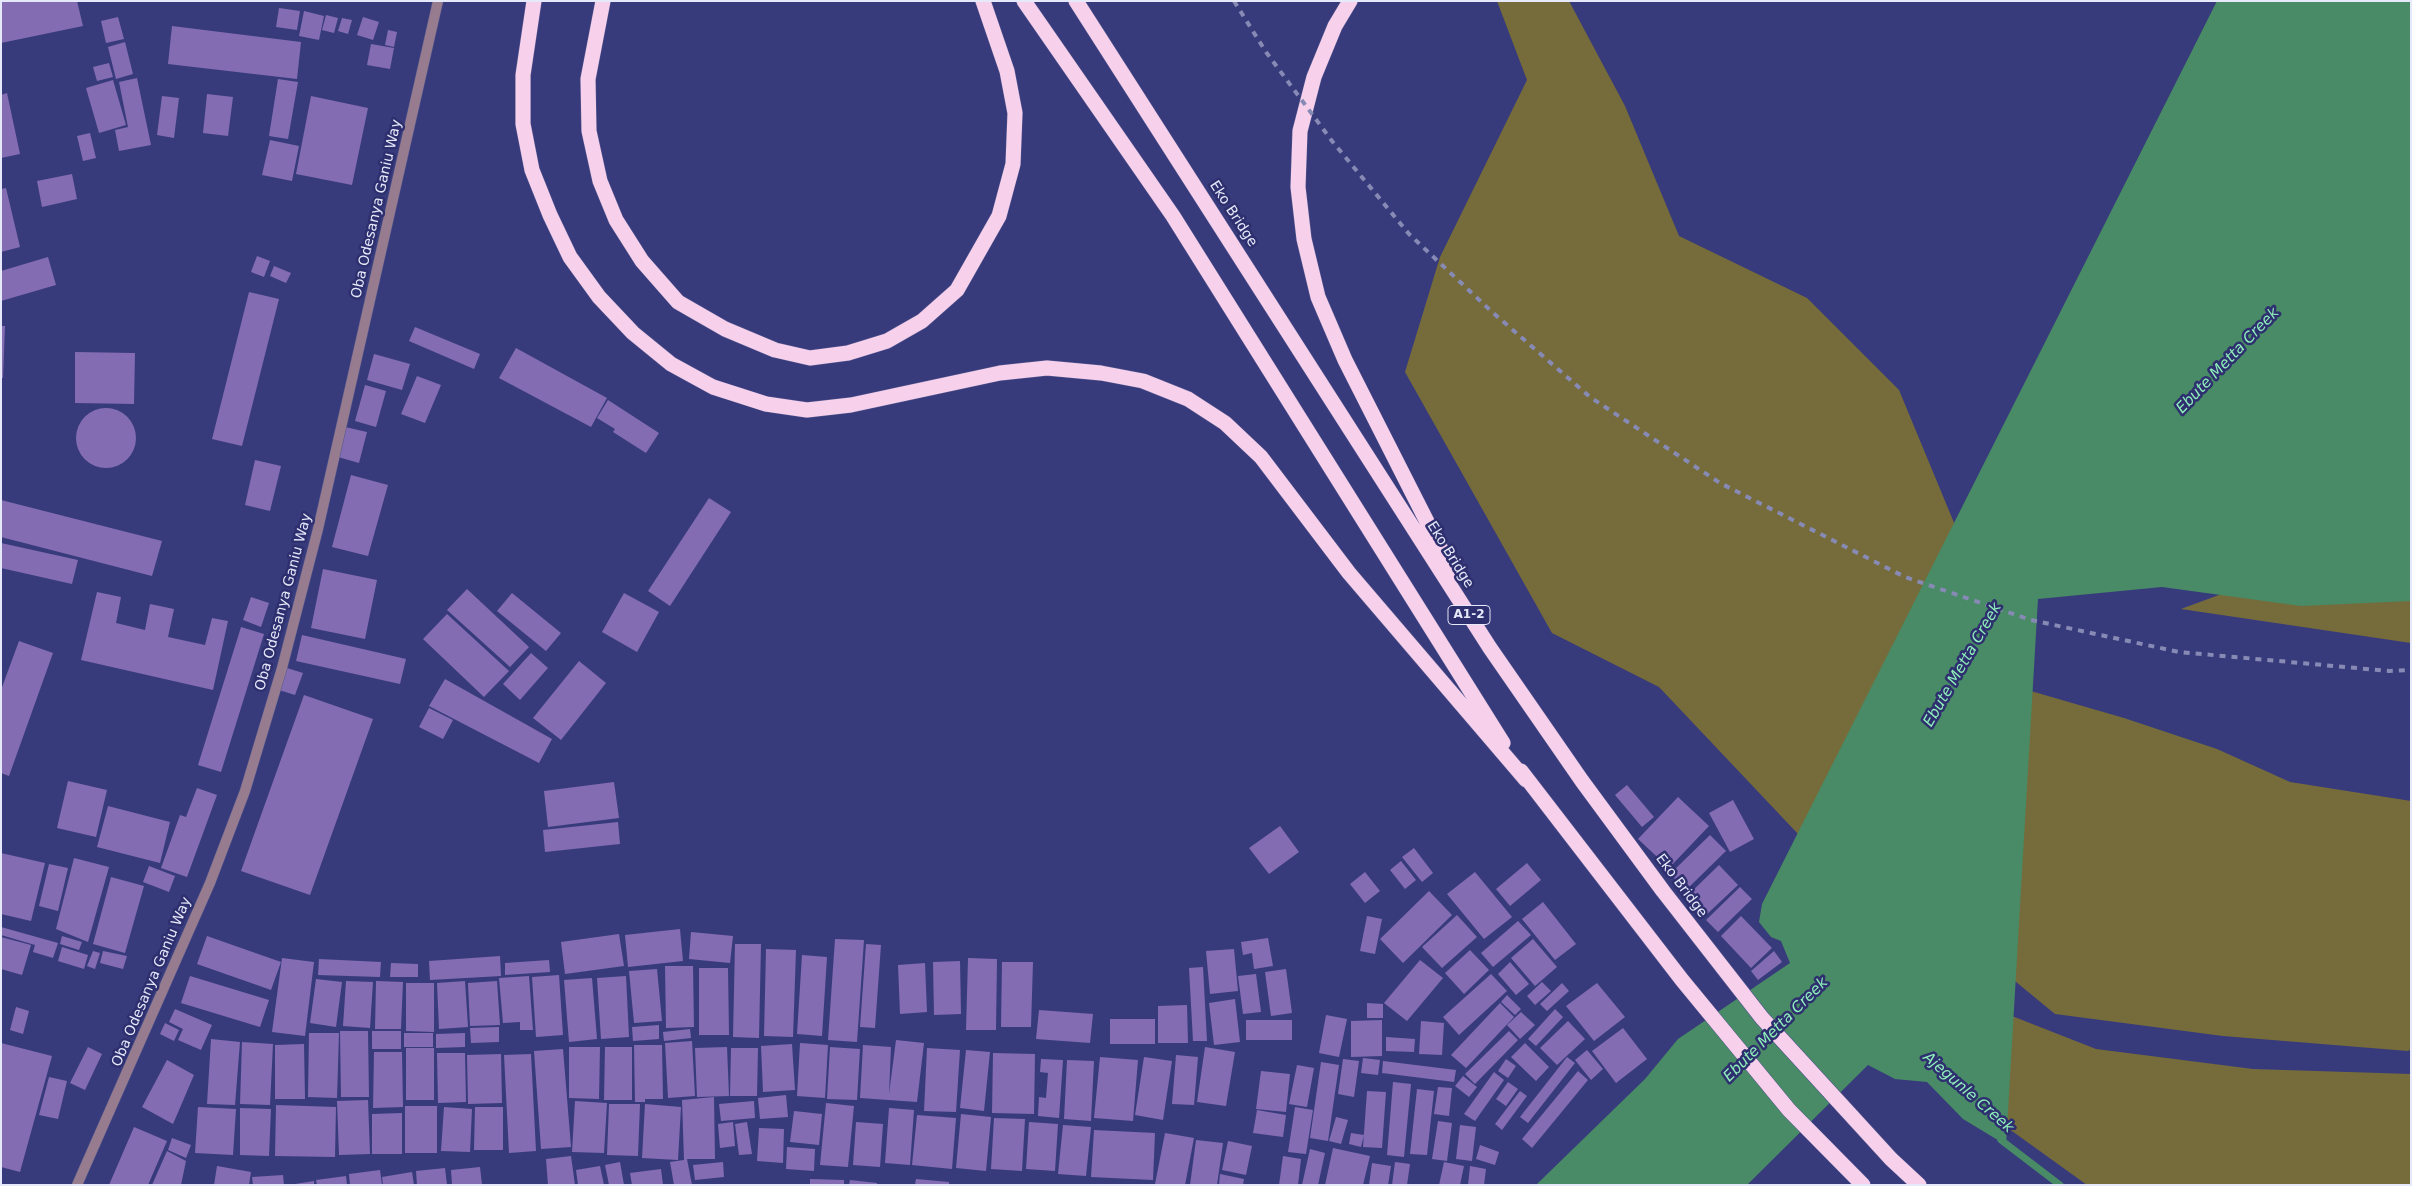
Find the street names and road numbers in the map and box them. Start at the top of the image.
street label: Oba Odesanya Ganiu Way [348,118,406,300]
street label: Eko Bridge [1206,178,1260,250]
street label: Oba Odesanya Ganiu Way [252,512,316,692]
street label: Eko Bridge [1423,519,1477,591]
road number: A1-2 [1448,606,1490,624]
street label: Eko Bridge [1652,851,1710,921]
street label: Oba Odesanya Ganiu Way [109,895,195,1069]

